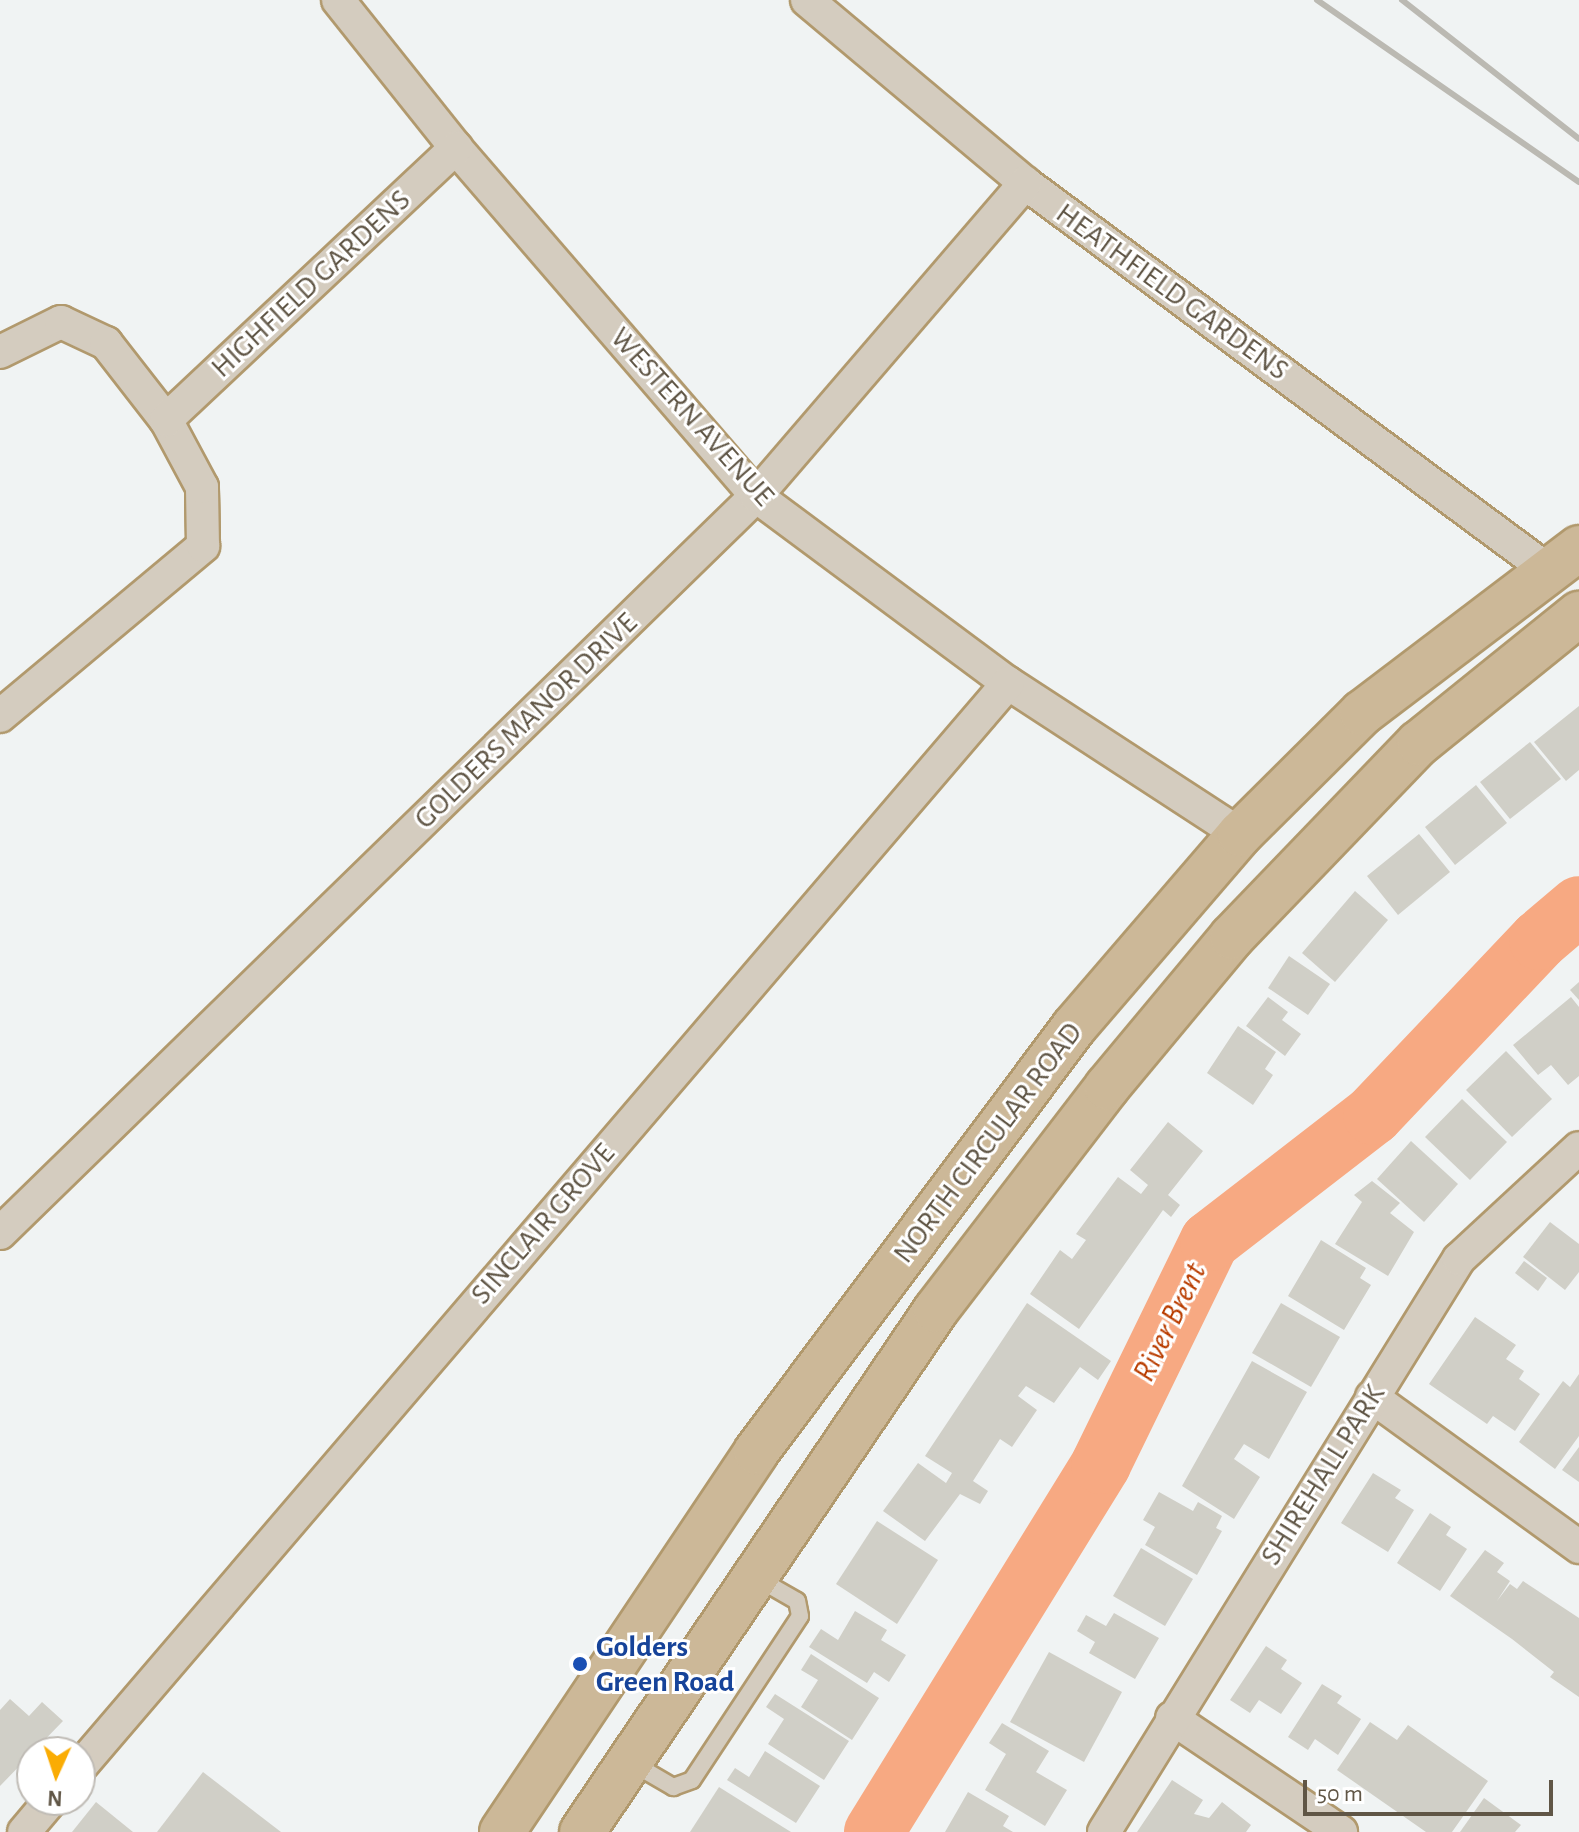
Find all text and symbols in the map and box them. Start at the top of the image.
street label: HIGHFIELD GARDENS [204,182,418,386]
street label: HEATHFIELD GARDENS [1049,196,1295,388]
street label: WESTERN AVENUE [602,320,782,514]
street label: GOLDERS MANOR DRIVE [407,605,645,837]
street label: NORTH CIRCULAR ROAD [886,1015,1090,1271]
street label: SINCLAIR GROVE [463,1136,623,1312]
water label: River Brent [1125,1256,1215,1388]
street label: SHIREHALL PARK [1253,1378,1393,1572]
place label: Golders Green Road [596,1629,734,1700]
marker: Golders Green Road [571,1655,589,1673]
north arrow [16,1736,96,1816]
scale bar [1307,1764,1557,1814]
text: 50 m [1317,1782,1363,1806]
text: N [47,1787,63,1809]

